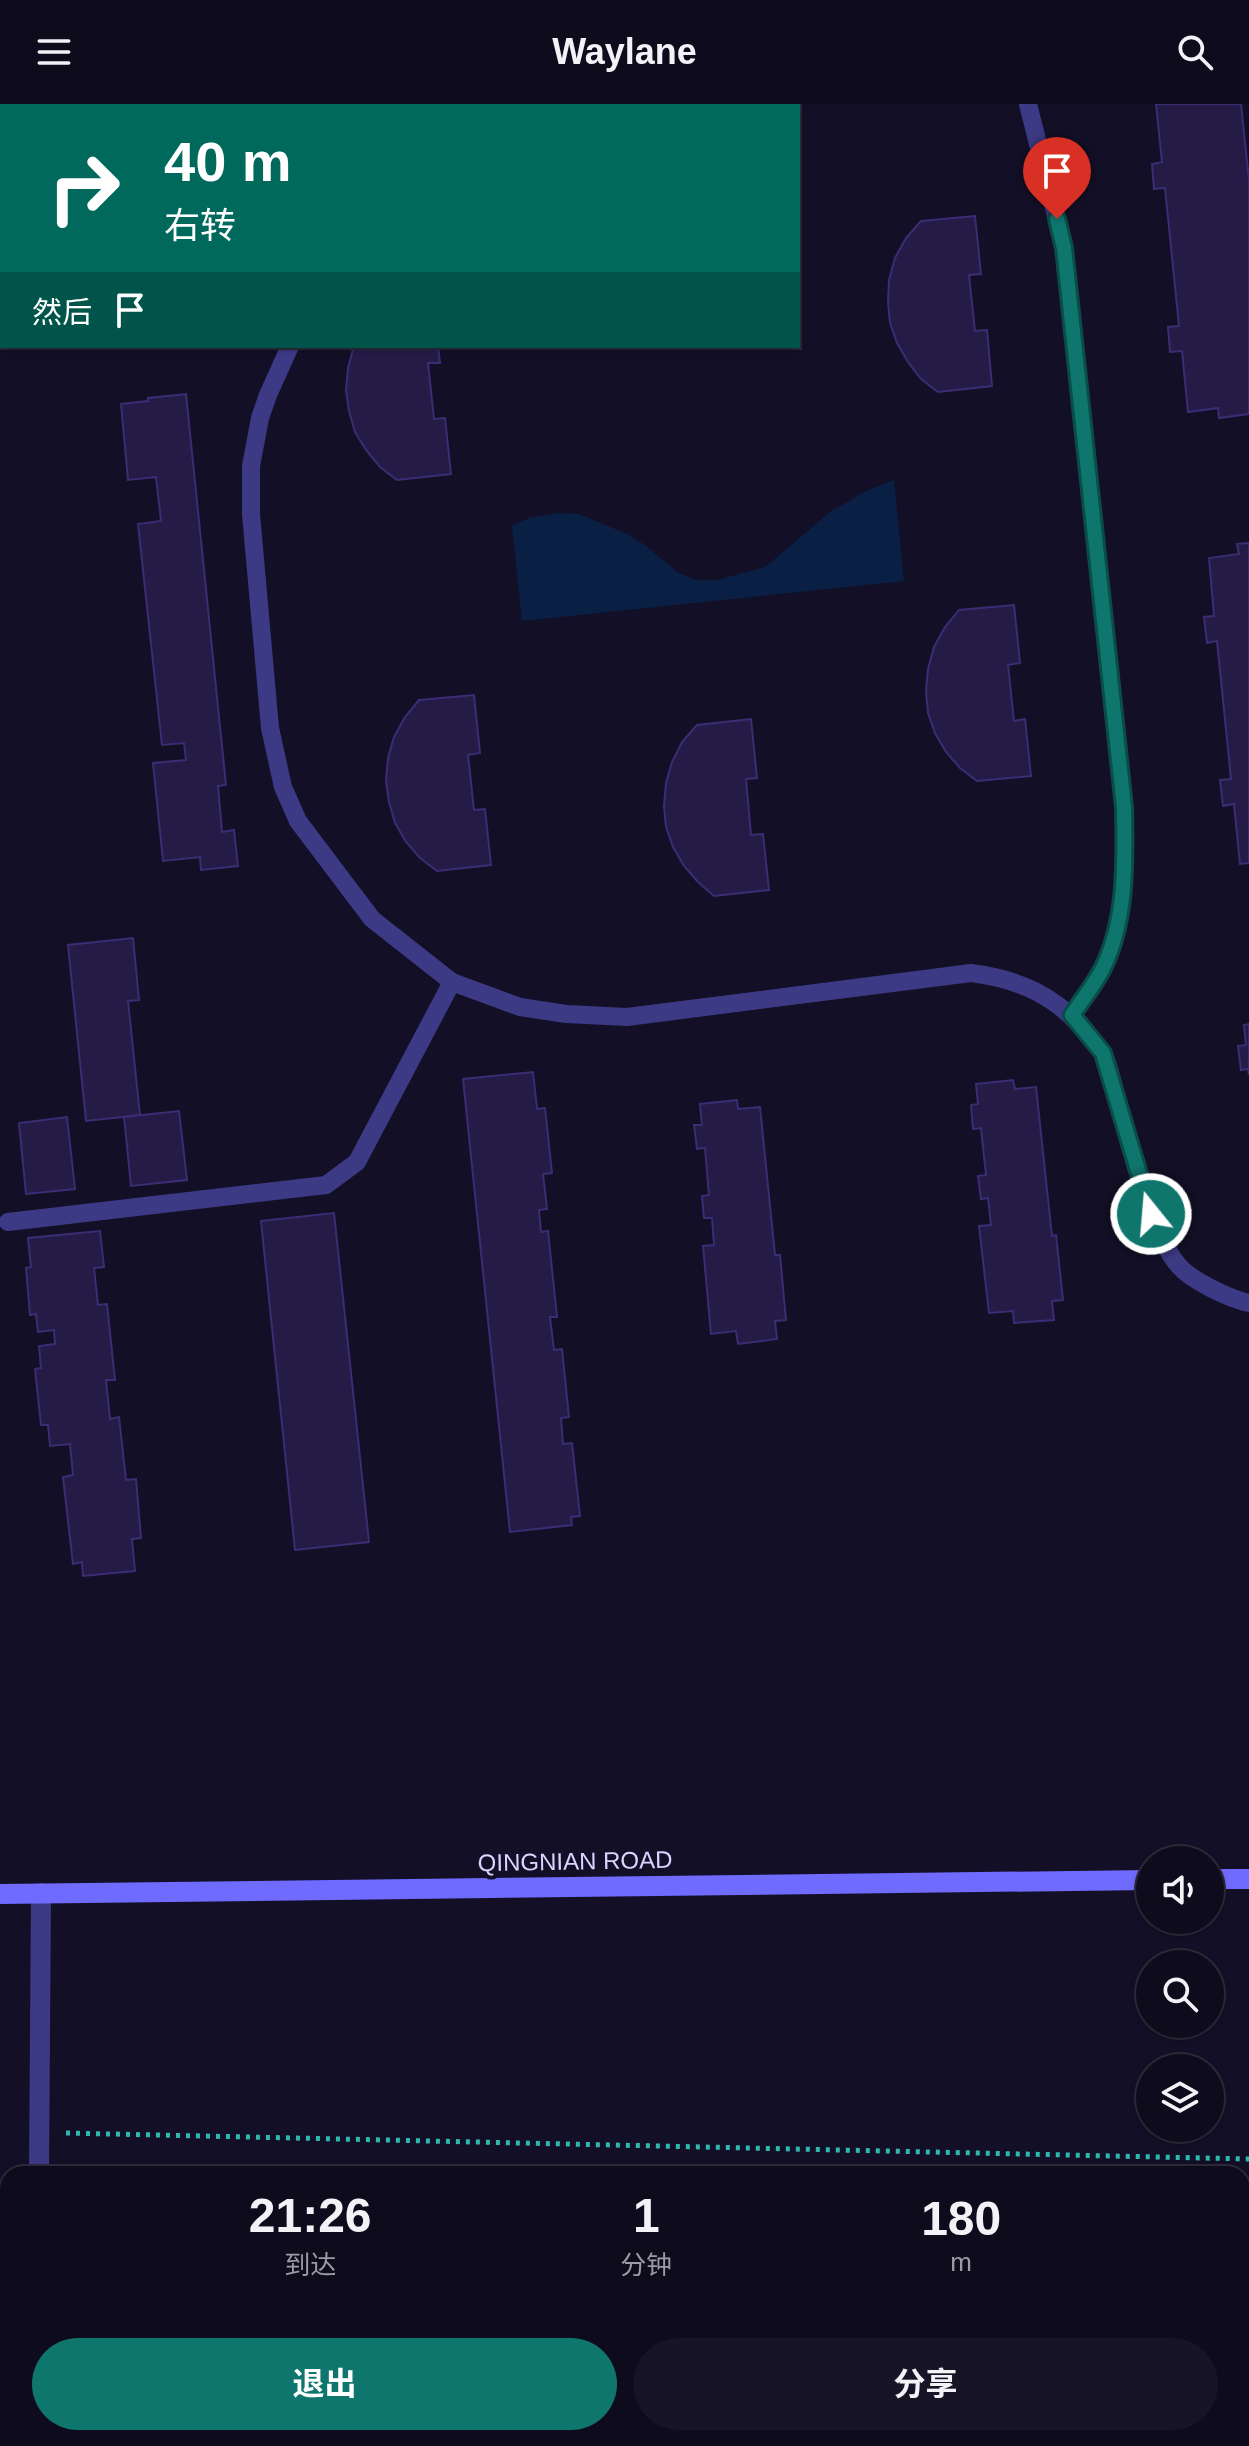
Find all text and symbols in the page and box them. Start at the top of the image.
icon: menu [32,30,76,74]
icon: search [1173,30,1217,74]
text: Waylane [552,31,697,72]
text: 40 m [164,130,292,193]
icon: right [32,136,136,240]
pin [1023,137,1091,219]
icon: arrive [1035,149,1079,193]
text: 右转 [164,205,236,246]
icon: arrive [108,288,152,332]
text: 然后 [32,296,92,329]
position arrow [1109,1172,1193,1256]
street label: QINGNIAN ROAD [477,1846,673,1876]
map controls [1136,1846,1224,2142]
button: sound [1136,1846,1224,1934]
button: search [1136,1950,1224,2038]
button: layers [1136,2054,1224,2142]
text: 21:26 [249,2189,372,2242]
text: 1 [633,2189,660,2242]
text: 180 [921,2192,1001,2245]
text: m [950,2247,972,2277]
text: 到达 [284,2250,336,2280]
text: 分钟 [620,2250,672,2280]
button: 退出 [32,2338,617,2430]
button: 分享 [633,2338,1218,2430]

